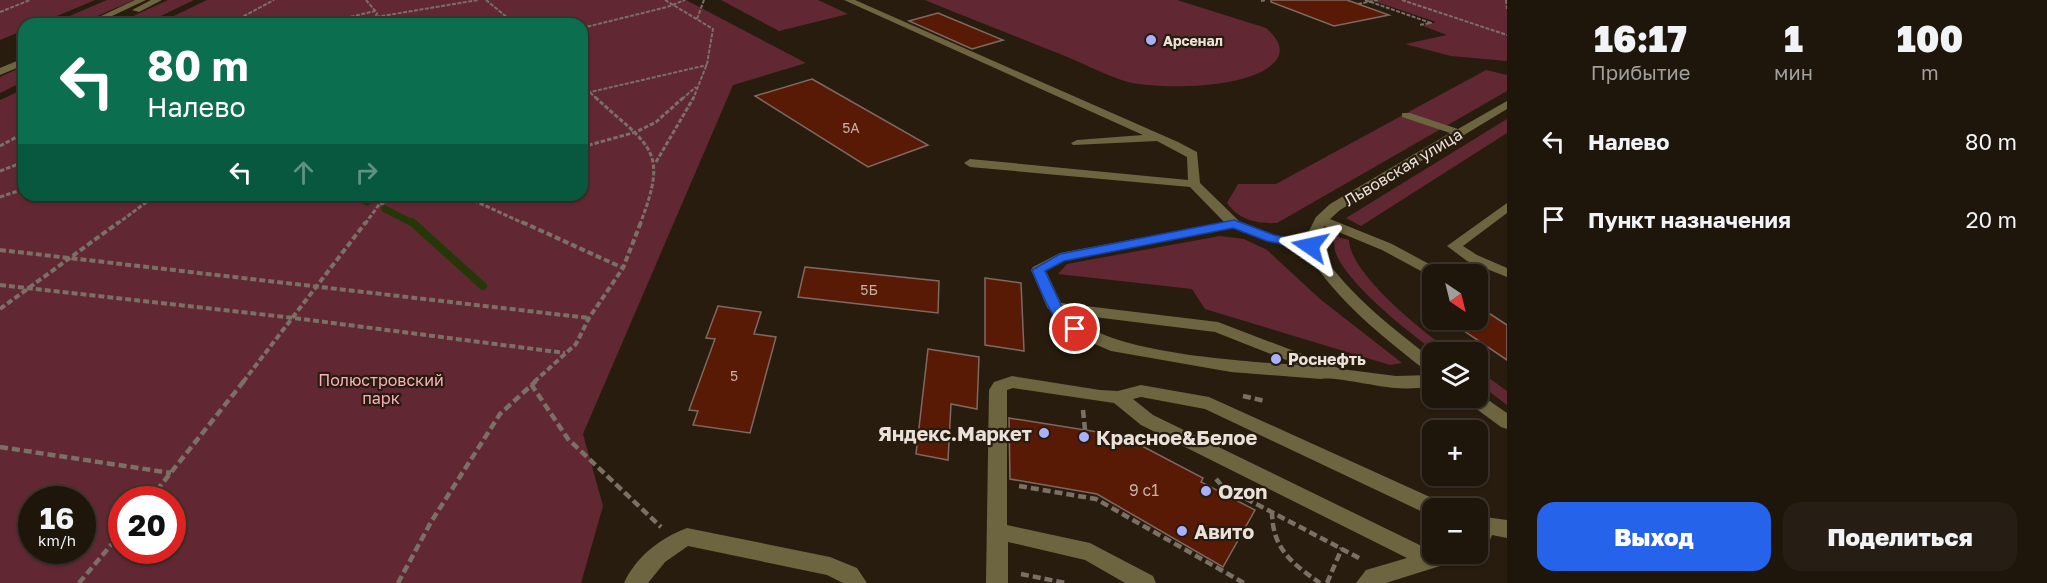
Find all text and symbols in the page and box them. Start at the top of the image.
text: 16:17 [1594,17,1687,60]
text: 1 [1784,17,1803,60]
text: 100 [1897,17,1963,60]
place label: Арсенал [1163,32,1223,49]
marker: Арсенал [1144,33,1158,47]
text: 80 m [147,40,248,90]
icon: left [48,42,126,120]
text: Прибытие [1591,60,1690,84]
text: мин [1774,60,1813,84]
text: m [1921,60,1939,84]
text: Налево [147,91,246,123]
house number: 5А [842,119,860,136]
street label: Львовская улица [1340,124,1466,210]
icon: left [1537,125,1570,158]
text: Налево [1588,128,1670,155]
text: 80 m [1965,128,2017,155]
icon: left [224,156,257,189]
icon: ahead [287,156,320,189]
icon: right [350,156,383,189]
icon: arrive [1537,203,1570,236]
text: Пункт назначения [1588,206,1791,233]
text: 20 m [1966,206,2017,233]
position arrow [1278,214,1342,278]
north arrow [1422,264,1488,330]
map controls [1422,264,1488,564]
house number: 5Б [860,281,878,298]
pin [1049,303,1100,354]
icon: arrive [1058,312,1091,345]
button: layers [1422,342,1488,408]
place label: Роснефть [1288,349,1366,369]
marker: Роснефть [1269,352,1283,366]
house number: 5 [730,367,738,384]
park label: Полюстровский парк [318,370,444,408]
button: + [1422,420,1488,486]
place label: Яндекс.Маркет [878,421,1032,445]
place label: Красное&Белое [1096,425,1257,449]
marker: Яндекс.Маркет [1037,426,1051,440]
marker: Красное&Белое [1077,430,1091,444]
place label: Ozon [1218,479,1267,503]
house number: 9 с1 [1129,480,1159,500]
marker: Ozon [1199,484,1213,498]
speed limit sign: 20 [108,486,186,564]
button: − [1422,498,1488,564]
text: 16 [40,500,74,536]
button: Выход [1537,502,1771,571]
button: Поделиться [1783,502,2017,571]
place label: Авито [1194,519,1254,543]
marker: Авито [1175,524,1189,538]
text: km/h [38,531,76,549]

